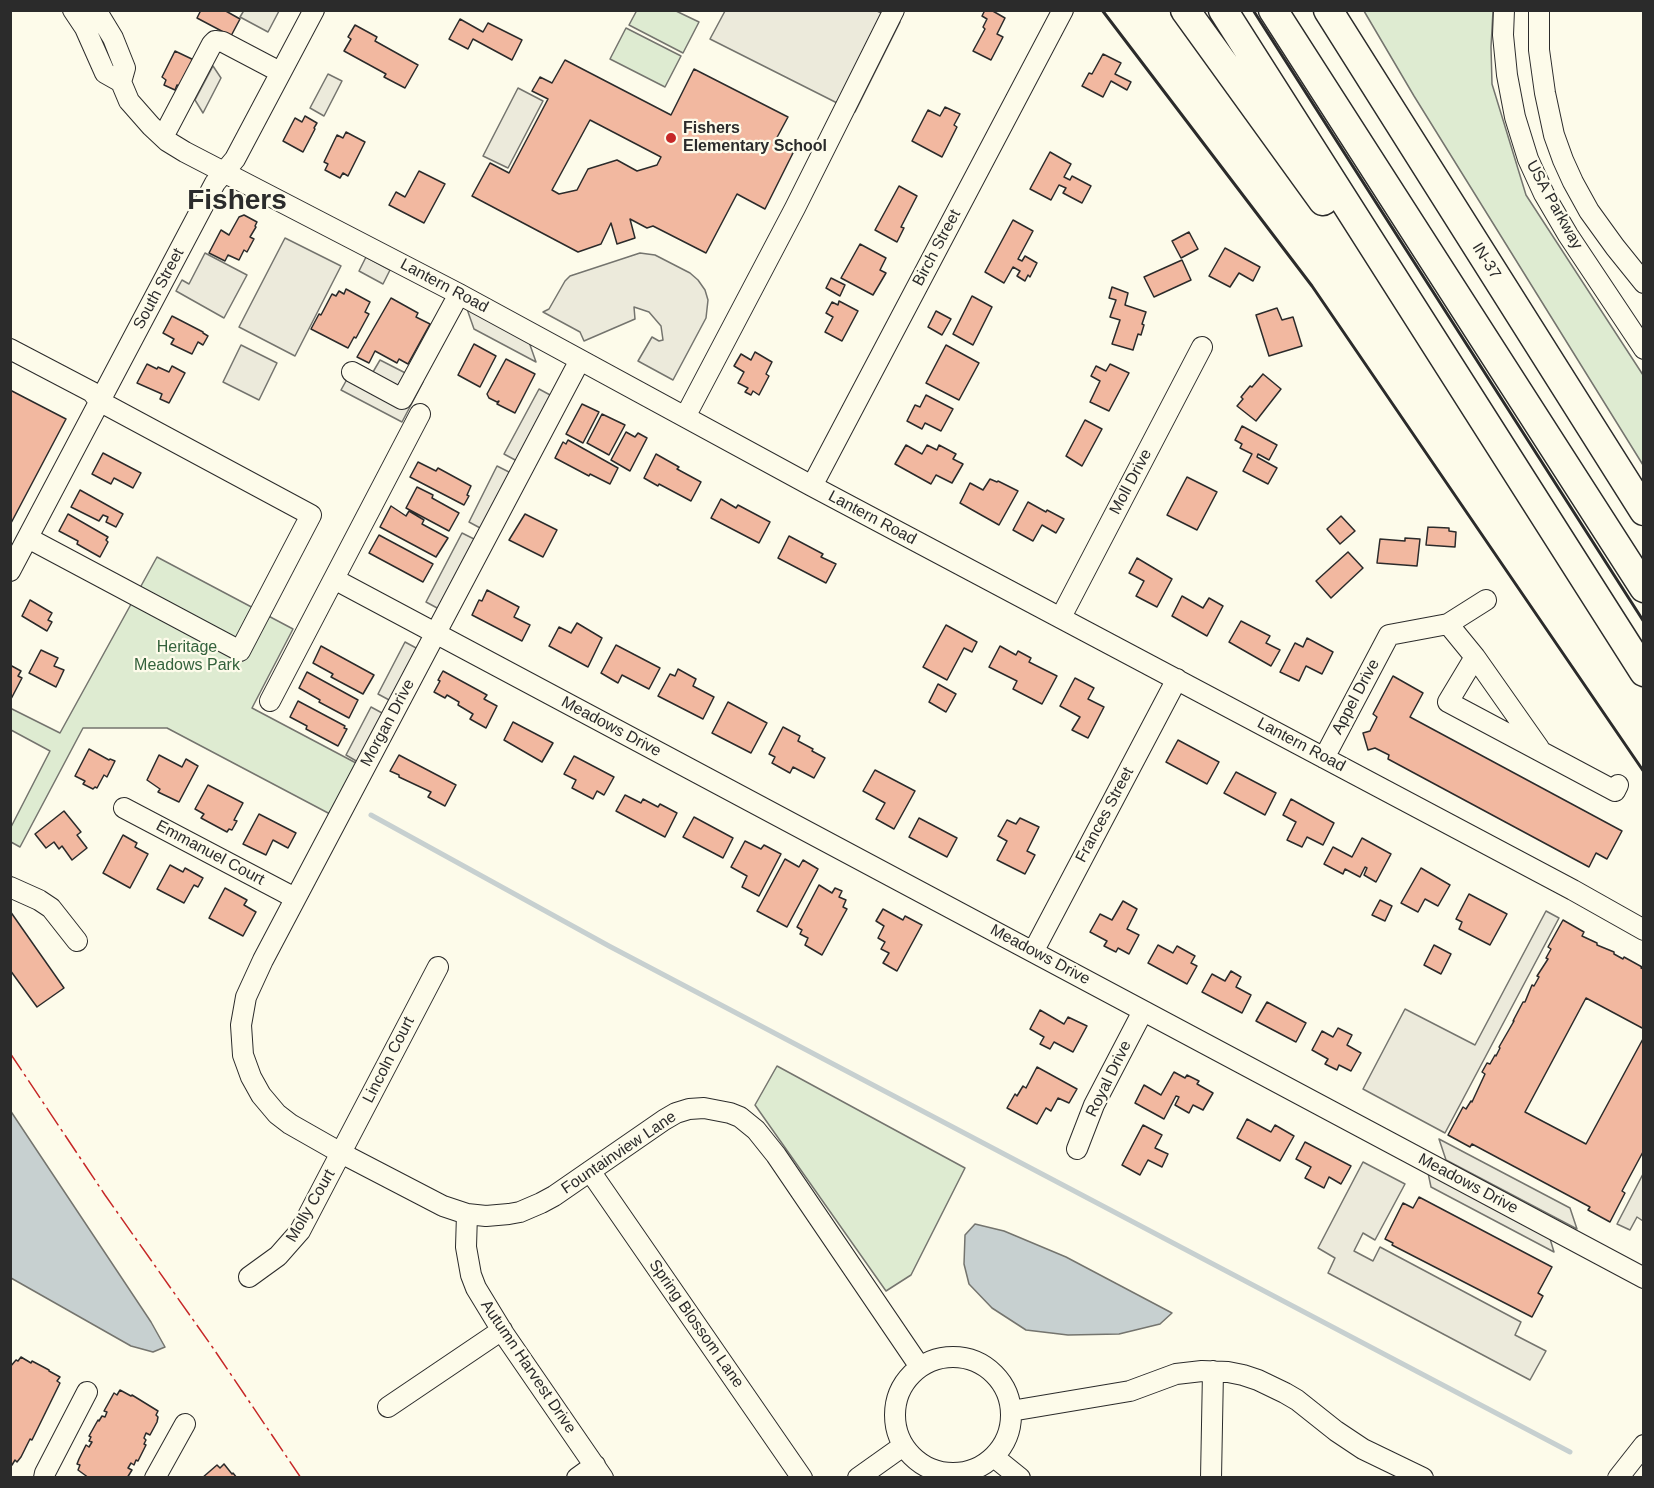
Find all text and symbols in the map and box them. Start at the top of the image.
place label: Fishers Elementary School [683,119,827,157]
marker: Fishers Elementary School [664,131,678,145]
street label: USA Parkway [1522,157,1586,253]
district label: Fishers [187,184,287,218]
street label: Birch Street [909,207,965,289]
street label: IN-37 [1467,239,1505,283]
street label: South Street [130,245,188,333]
street label: Lantern Road [397,255,491,317]
street label: Moll Drive [1106,446,1156,518]
street label: Lantern Road [825,487,919,549]
park label: Heritage Meadows Park [134,638,240,676]
street label: Appel Drive [1328,656,1384,738]
street label: Morgan Drive [357,676,419,770]
street label: Meadows Drive [558,693,664,761]
street label: Lantern Road [1254,714,1348,776]
street label: Frances Street [1072,764,1138,866]
street label: Emmanuel Court [152,816,268,890]
street label: Meadows Drive [987,921,1093,989]
street label: Lincoln Court [359,1014,419,1106]
street label: Royal Drive [1082,1038,1136,1120]
street label: Fountainview Lane [558,1107,680,1199]
street label: Meadows Drive [1415,1150,1521,1218]
street label: Molly Court [282,1166,340,1246]
street label: Spring Blossom Lane [645,1256,747,1392]
street label: Autumn Harvest Drive [476,1297,580,1437]

